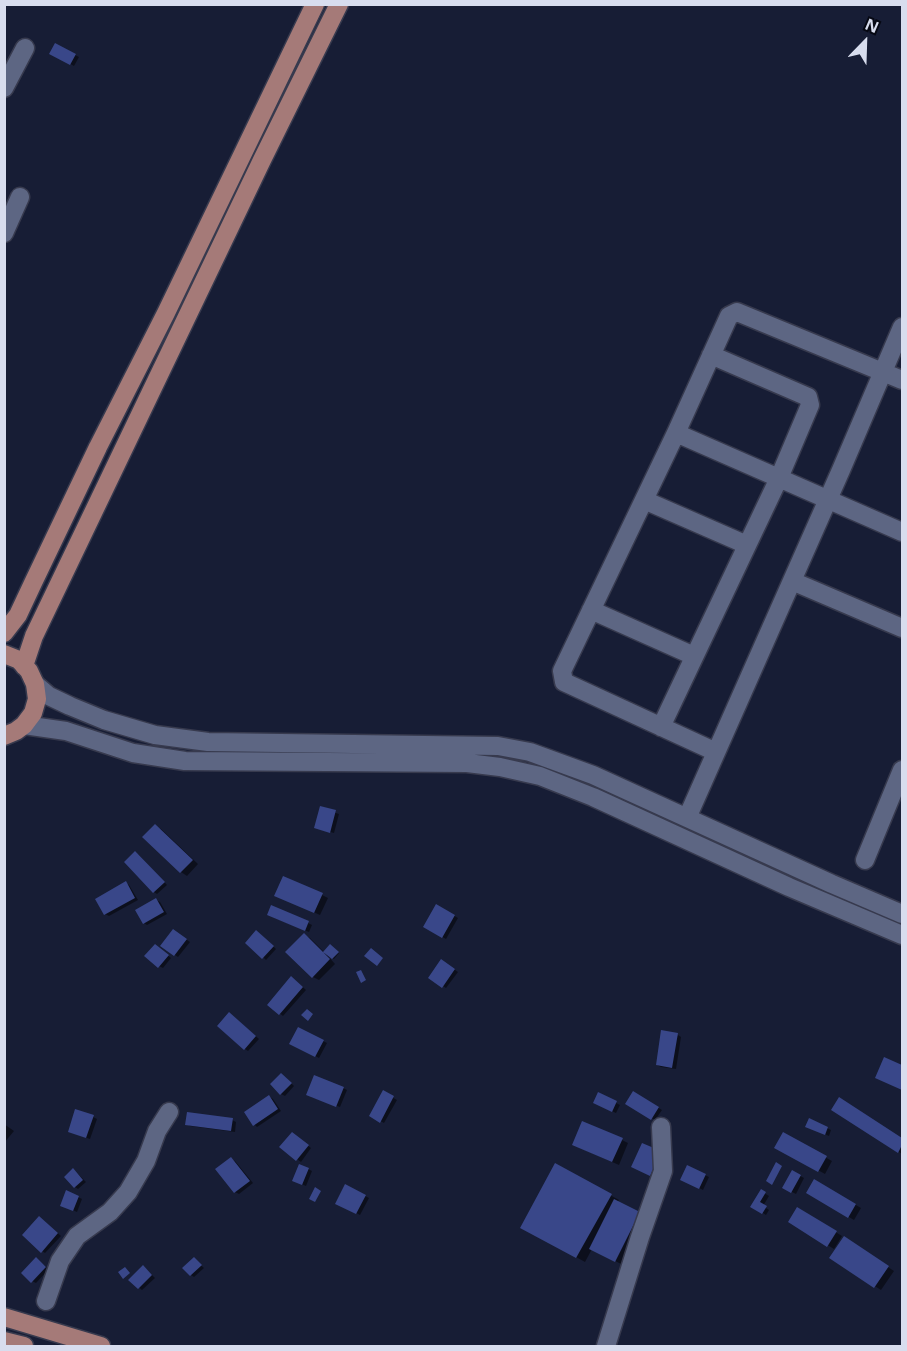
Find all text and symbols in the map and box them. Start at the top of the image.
north arrow [835,12,895,72]
text: N [862,13,882,38]

